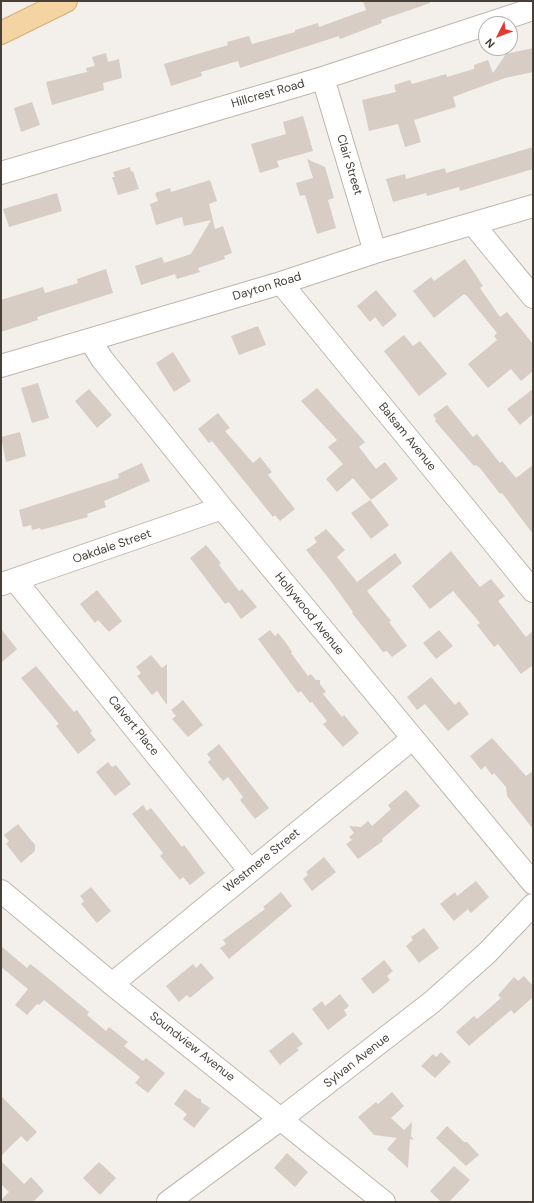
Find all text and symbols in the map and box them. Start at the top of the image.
north arrow [478,16,518,56]
text: N [482,36,498,51]
street label: Hillcrest Road [230,77,306,111]
street label: Clair Street [333,133,365,197]
street label: Dayton Road [231,270,303,304]
street label: Balsam Avenue [375,400,439,474]
street label: Oakdale Street [71,527,153,567]
street label: Hollywood Avenue [271,570,347,658]
street label: Calvert Place [104,693,162,759]
street label: Westmere Street [221,826,303,896]
street label: Soundview Avenue [146,1009,238,1085]
street label: Sylvan Avenue [321,1031,393,1091]

